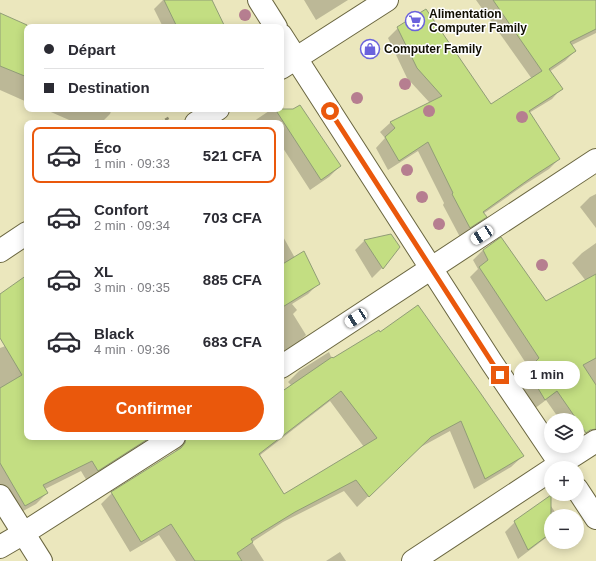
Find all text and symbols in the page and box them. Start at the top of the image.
place label: Alimentation Computer Family [429,7,527,35]
supermarket icon: Alimentation Computer Family [404,10,426,32]
shop icon: Computer Family [359,38,381,60]
text: Départ [68,41,116,58]
place label: Computer Family [384,42,482,56]
text: Destination [68,79,150,96]
route start [321,102,339,120]
icon: car [46,137,82,173]
text: Éco [94,139,122,156]
text: 521 CFA [203,147,262,164]
text: 1 min · 09:33 [94,156,170,171]
icon: car [46,199,82,235]
text: Confort [94,201,148,218]
text: 703 CFA [203,209,262,226]
text: 2 min · 09:34 [94,218,170,233]
car [469,223,495,247]
icon: car [46,261,82,297]
text: XL [94,263,113,280]
text: 885 CFA [203,271,262,288]
text: 3 min · 09:35 [94,280,170,295]
car [343,306,369,330]
icon: car [46,323,82,359]
text: Black [94,325,134,342]
text: 683 CFA [203,333,262,350]
text: 4 min · 09:36 [94,342,170,357]
callout: 1 min [514,361,580,389]
route end [491,366,509,384]
text: 1 min [530,367,564,382]
button: Confirmer [44,386,264,432]
map controls [544,413,584,549]
button: layers [544,413,584,453]
button: + [544,461,584,501]
button: − [544,509,584,549]

